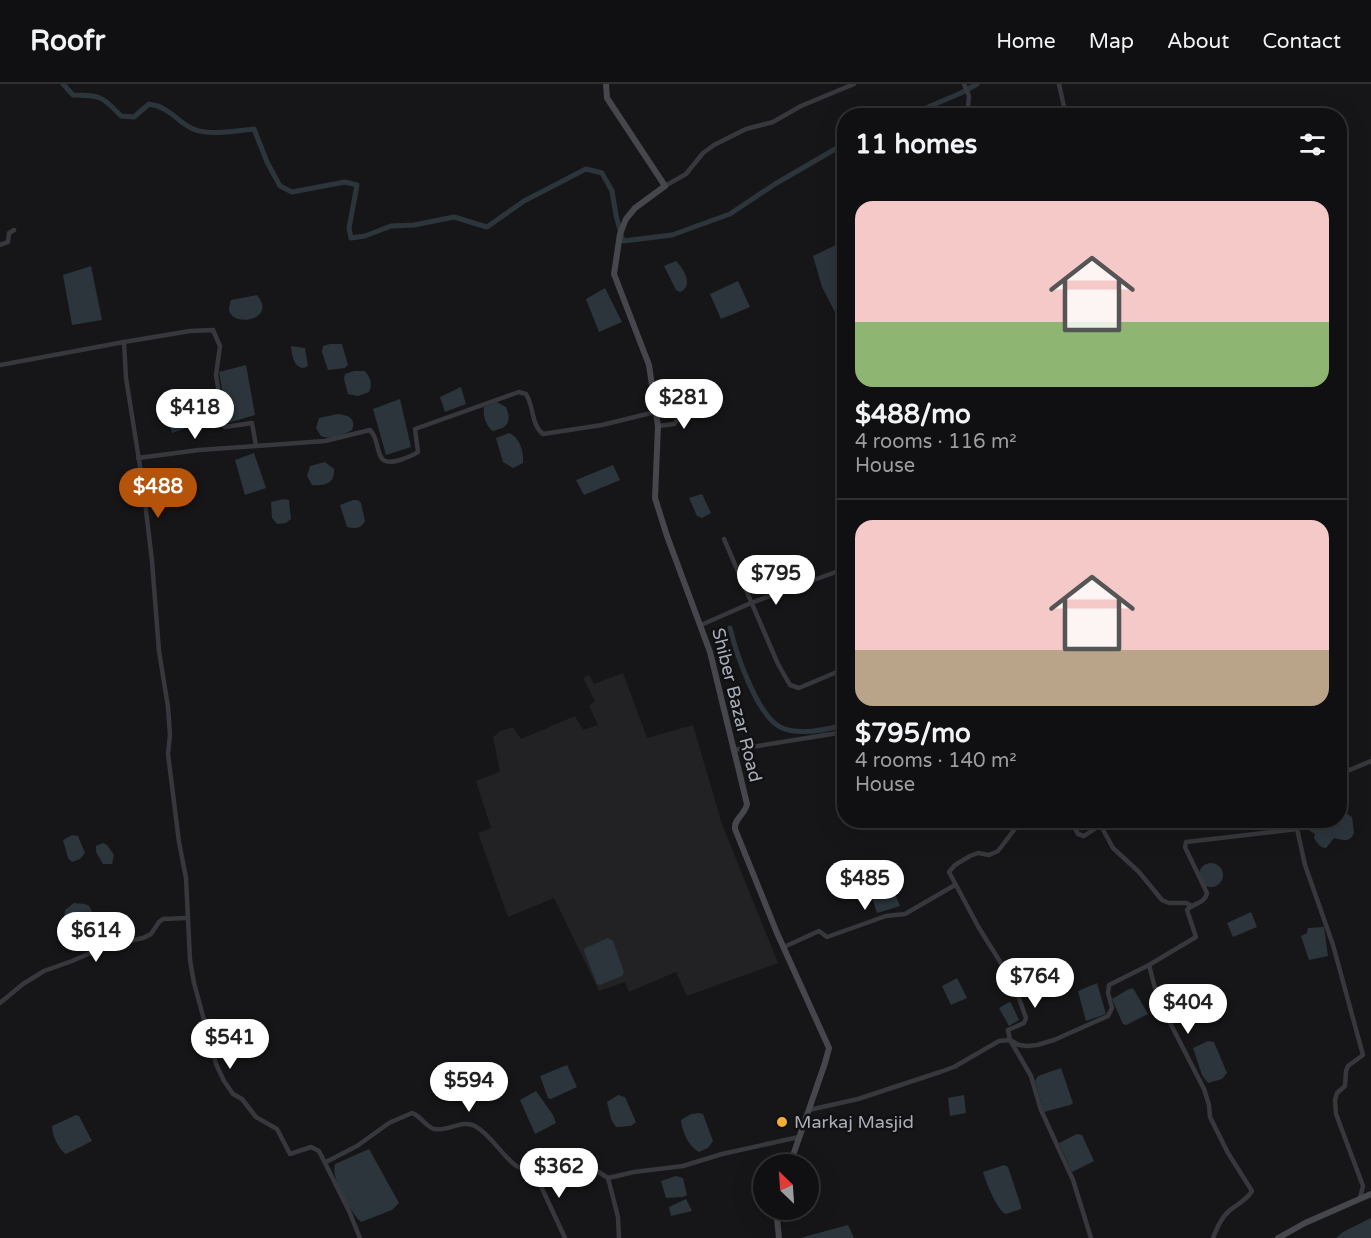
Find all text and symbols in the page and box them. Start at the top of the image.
text: Roofr [30,24,105,58]
text: Home [996,29,1056,54]
text: Map [1089,29,1134,54]
text: About [1167,29,1229,54]
text: Contact [1262,29,1341,54]
icon: filters [1296,128,1329,161]
text: 11 homes [855,129,977,160]
icon: home [1038,240,1146,348]
pin: $281 [648,379,720,430]
text: $281 [659,386,709,410]
pin: $418 [159,389,231,440]
text: $418 [170,396,220,420]
text: $488/mo [855,399,971,430]
text: 4 rooms · 116 m² [855,430,1017,454]
text: House [855,454,915,478]
pin: $488 [122,468,194,519]
text: $488 [133,475,183,499]
pin: $795 [740,555,812,606]
icon: home [1038,559,1146,667]
text: $795 [751,562,801,586]
street label: Shiber Bazar Road [707,626,767,784]
text: $795/mo [855,718,971,749]
text: 4 rooms · 140 m² [855,749,1017,773]
text: House [855,773,915,797]
pin: $485 [829,860,901,911]
text: $485 [840,867,890,891]
pin: $614 [60,912,132,963]
text: $614 [71,919,121,943]
pin: $764 [999,958,1071,1009]
text: $764 [1010,965,1060,989]
pin: $404 [1152,984,1224,1035]
text: $404 [1163,991,1213,1015]
pin: $541 [194,1019,266,1070]
text: $541 [205,1026,255,1050]
pin: $594 [433,1062,505,1113]
text: $594 [444,1069,494,1093]
place label: Markaj Masjid [794,1111,914,1133]
marker: Markaj Masjid [775,1115,789,1129]
pin: $362 [523,1148,595,1199]
north arrow [753,1154,819,1220]
map controls [753,1154,819,1220]
text: $362 [534,1155,584,1179]

